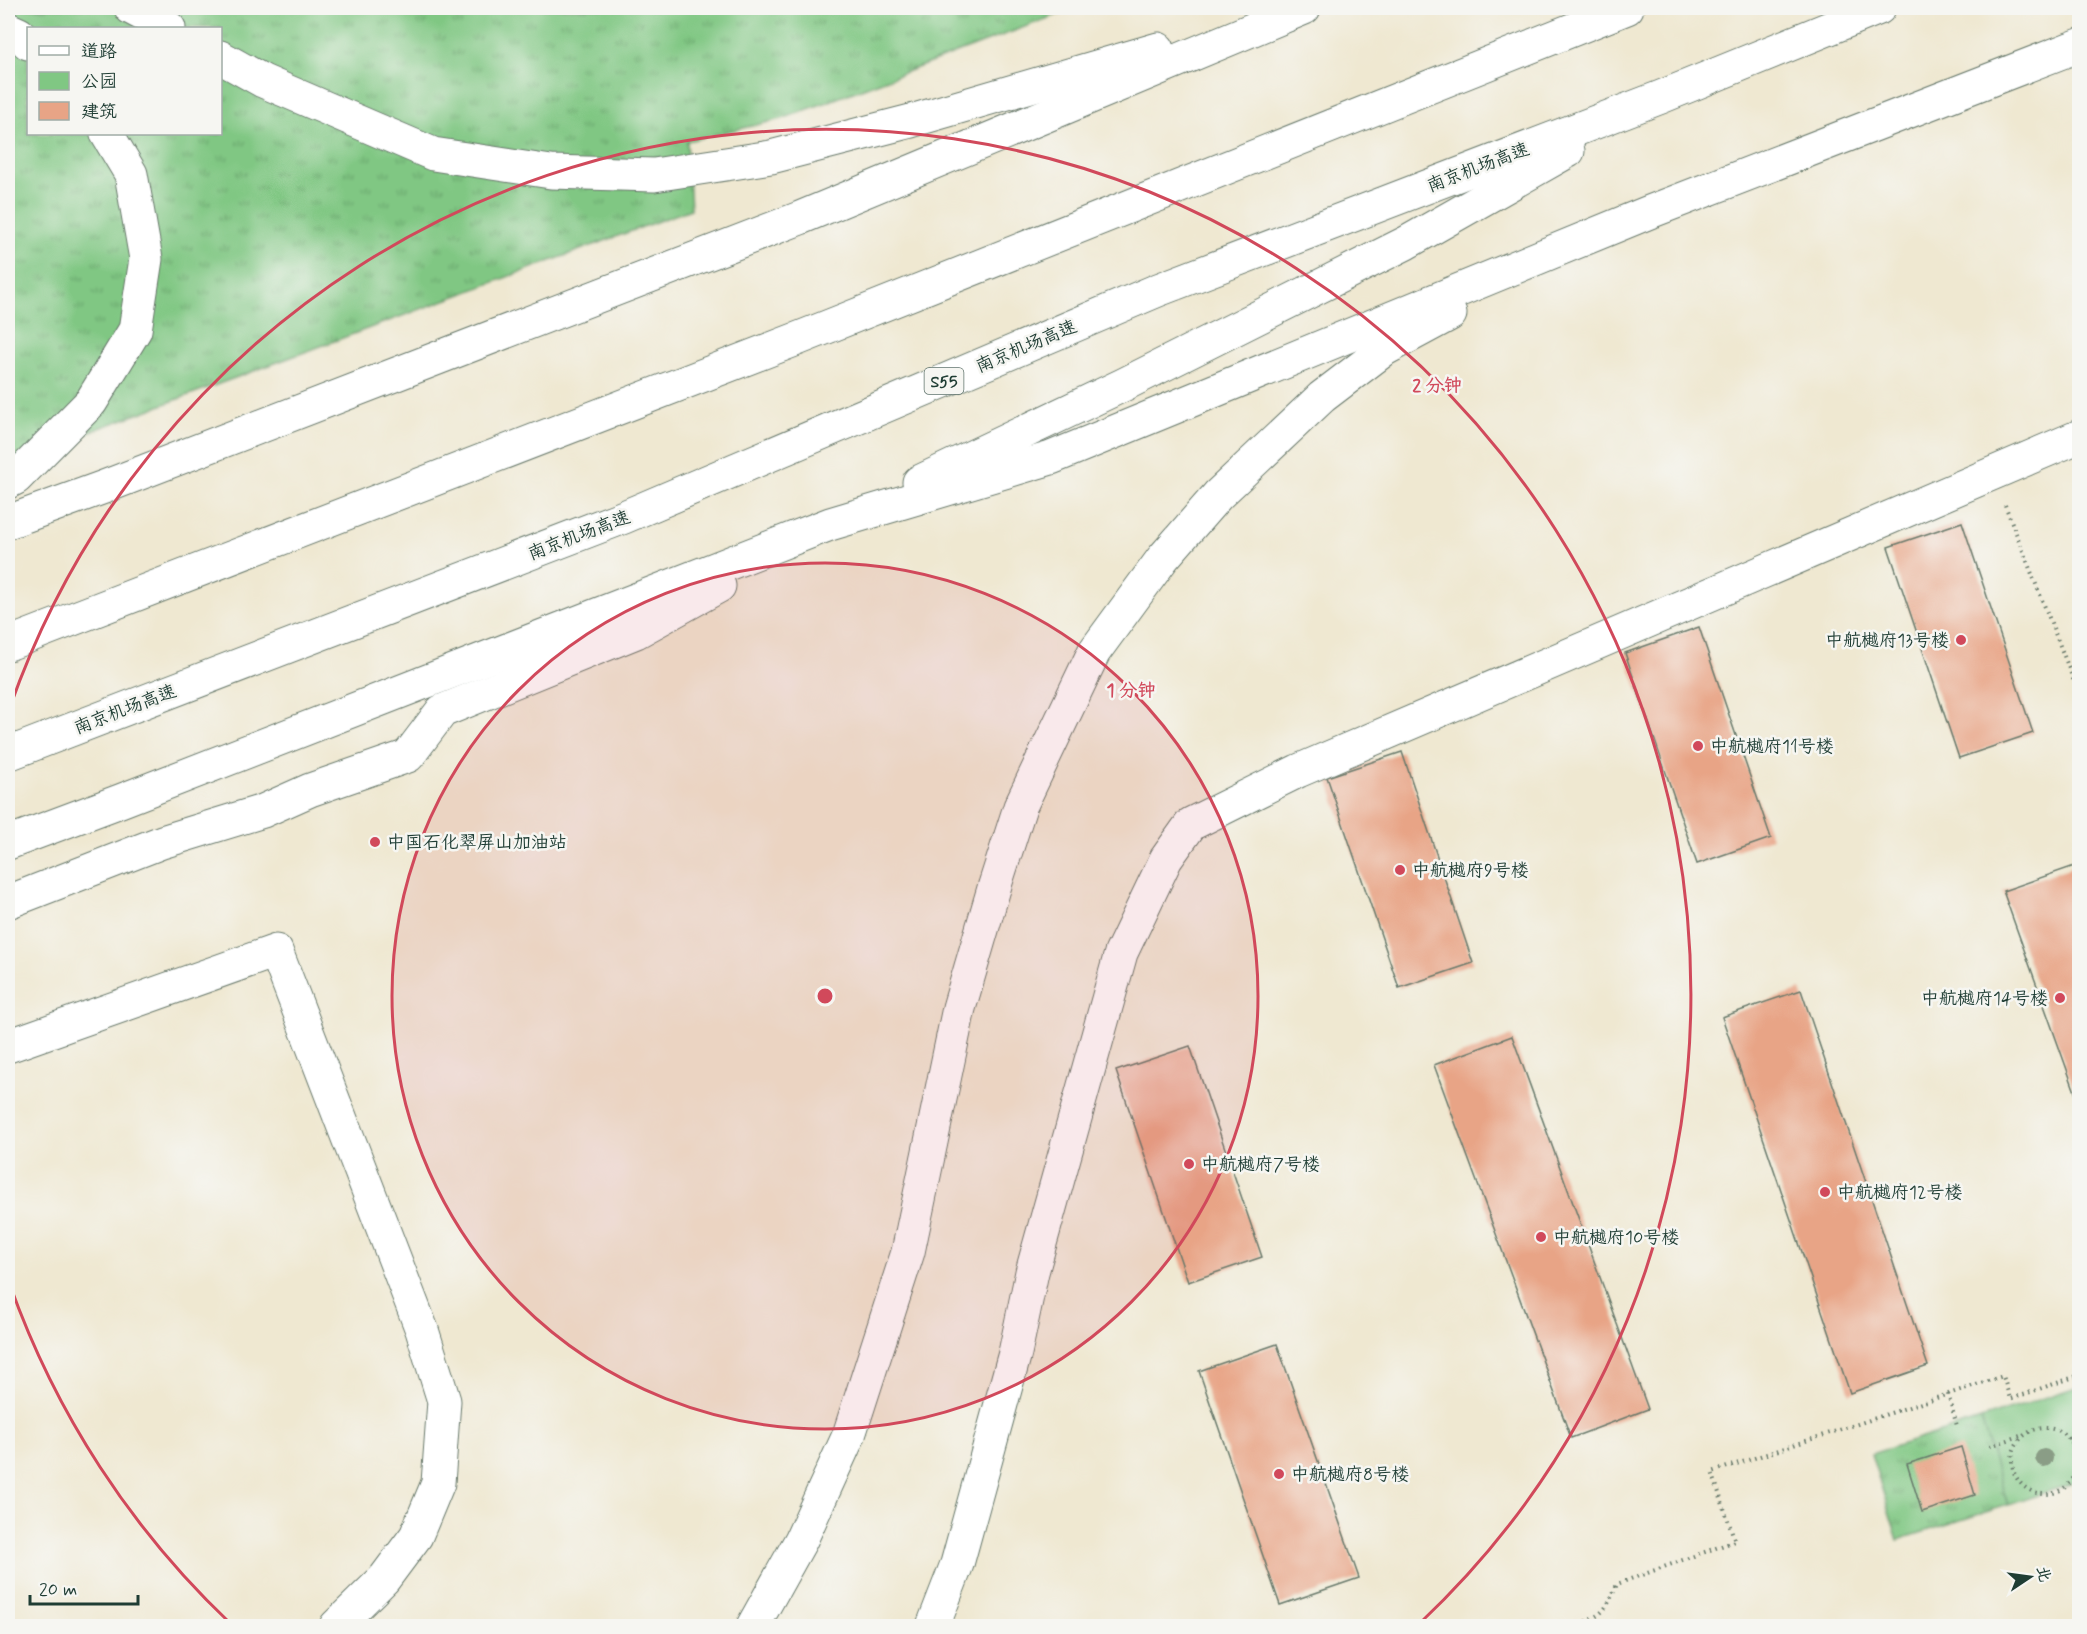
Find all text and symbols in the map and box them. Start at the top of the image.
legend [27,27,222,135]
text: 道路 [81,40,117,64]
text: 公园 [81,70,117,94]
text: 建筑 [81,100,117,124]
street label: 南京机场高速 [1424,137,1533,198]
street label: 南京机场高速 [972,315,1081,379]
road number: S55 [924,368,964,394]
text: 2 分钟 [1412,374,1462,398]
street label: 南京机场高速 [525,505,634,566]
place label: 中航樾府13号楼 [1825,629,1949,653]
marker: 中航樾府13号楼 [1954,633,1968,647]
street label: 南京机场高速 [71,679,180,740]
text: 1 分钟 [1107,679,1155,703]
place label: 中航樾府11号楼 [1710,735,1834,759]
marker: 中航樾府11号楼 [1691,739,1705,753]
place label: 中国石化翠屏山加油站 [387,831,567,855]
marker: 中国石化翠屏山加油站 [368,835,382,849]
place label: 中航樾府9号楼 [1412,859,1529,883]
marker: 中航樾府9号楼 [1393,863,1407,877]
centre of rings [815,986,835,1006]
place label: 中航樾府14号楼 [1921,987,2048,1011]
marker: 中航樾府14号楼 [2053,991,2067,1005]
place label: 中航樾府7号楼 [1201,1153,1320,1177]
marker: 中航樾府7号楼 [1182,1157,1196,1171]
place label: 中航樾府12号楼 [1837,1181,1963,1205]
marker: 中航樾府12号楼 [1818,1185,1832,1199]
place label: 中航樾府10号楼 [1553,1226,1679,1250]
marker: 中航樾府10号楼 [1534,1230,1548,1244]
place label: 中航樾府8号楼 [1291,1463,1409,1487]
marker: 中航樾府8号楼 [1272,1467,1286,1481]
north arrow [2000,1547,2060,1607]
text: 北 [2031,1564,2055,1584]
scale bar [30,1568,138,1606]
text: 20 m [39,1578,77,1602]

